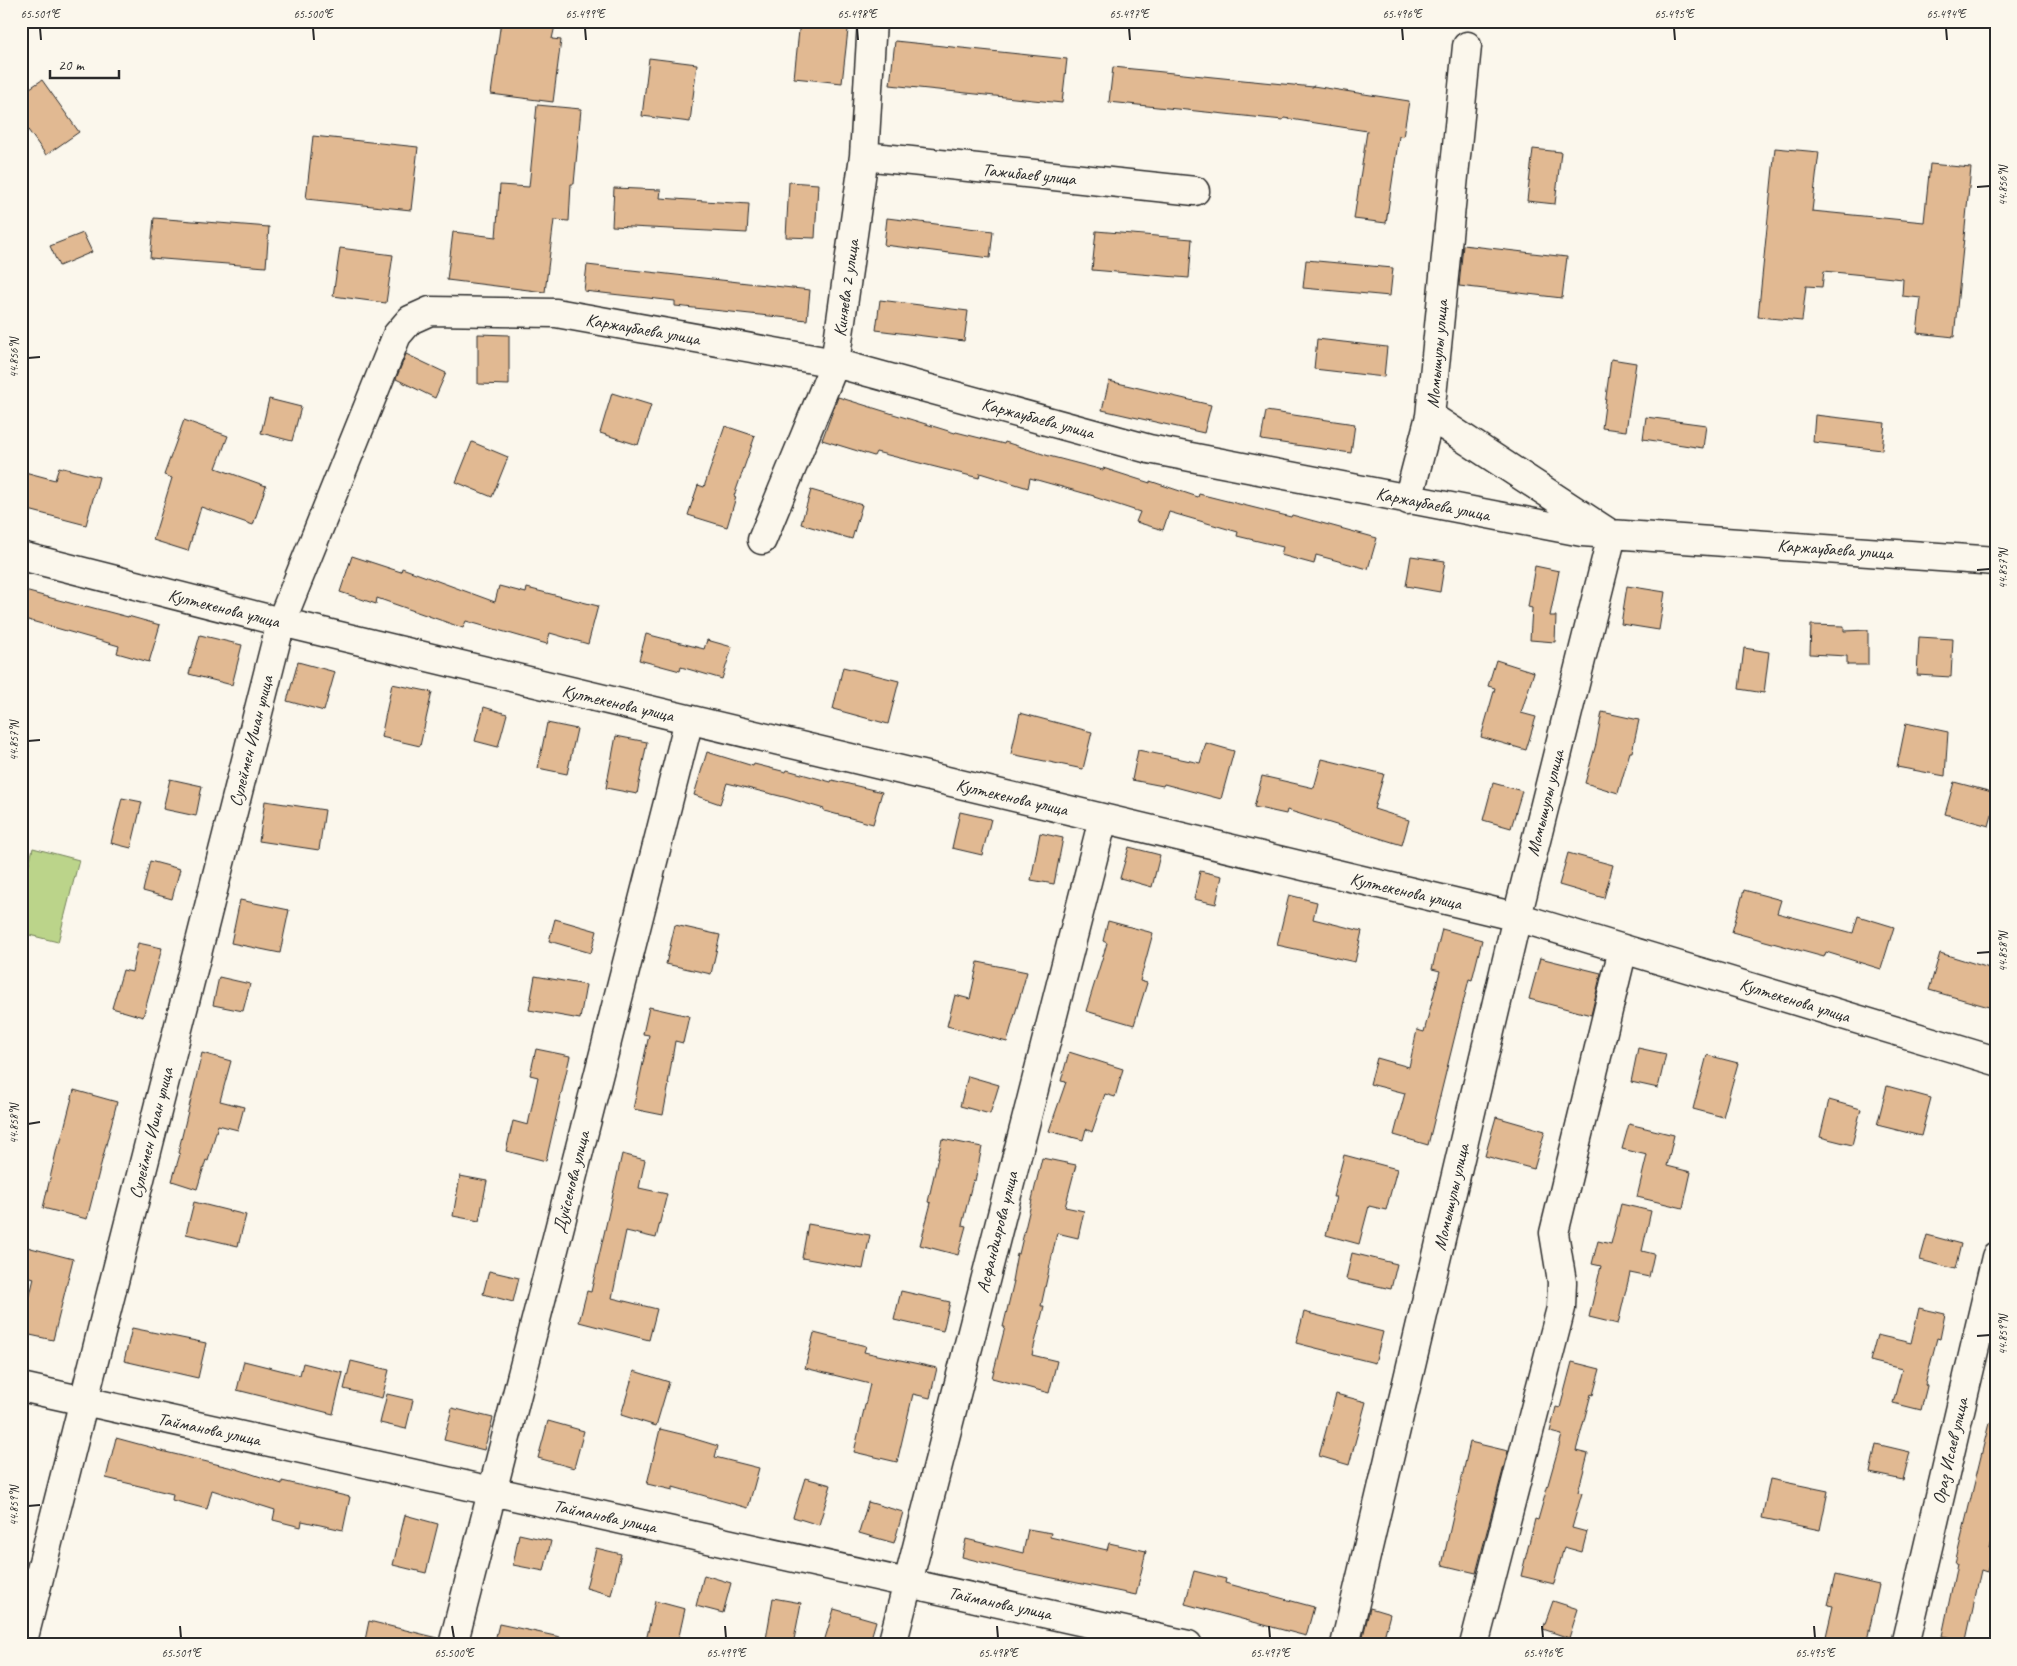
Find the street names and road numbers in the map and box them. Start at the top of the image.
street label: Тажибаев улица [981,158,1078,190]
street label: Киняева 2 улица [828,236,864,338]
street label: Момышулы улица [1421,297,1453,409]
street label: Каржаубаева улица [584,308,703,350]
street label: Каржаубаева улица [979,392,1098,444]
street label: Каржаубаева улица [1374,482,1493,526]
street label: Каржаубаева улица [1777,534,1895,564]
street label: Култекенова улица [166,584,284,633]
street label: Сулеймен Ишан улица [224,672,278,809]
street label: Култекенова улица [560,679,678,727]
street label: Момышулы улица [1521,746,1569,858]
street label: Култекенова улица [954,773,1072,821]
street label: Култекенова улица [1348,867,1466,915]
street label: Култекенова улица [1737,973,1854,1028]
street label: Сулеймен Ишан улица [124,1064,178,1201]
street label: Дуйсенова улица [548,1127,595,1235]
street label: Момышулы улица [1428,1140,1474,1252]
street label: Асфандиярова улица [971,1167,1023,1295]
street label: Ораз Исаев улица [1927,1394,1974,1506]
street label: Тайманова улица [156,1407,264,1451]
street label: Тайманова улица [552,1494,660,1538]
street label: Тайманова улица [947,1581,1055,1625]

